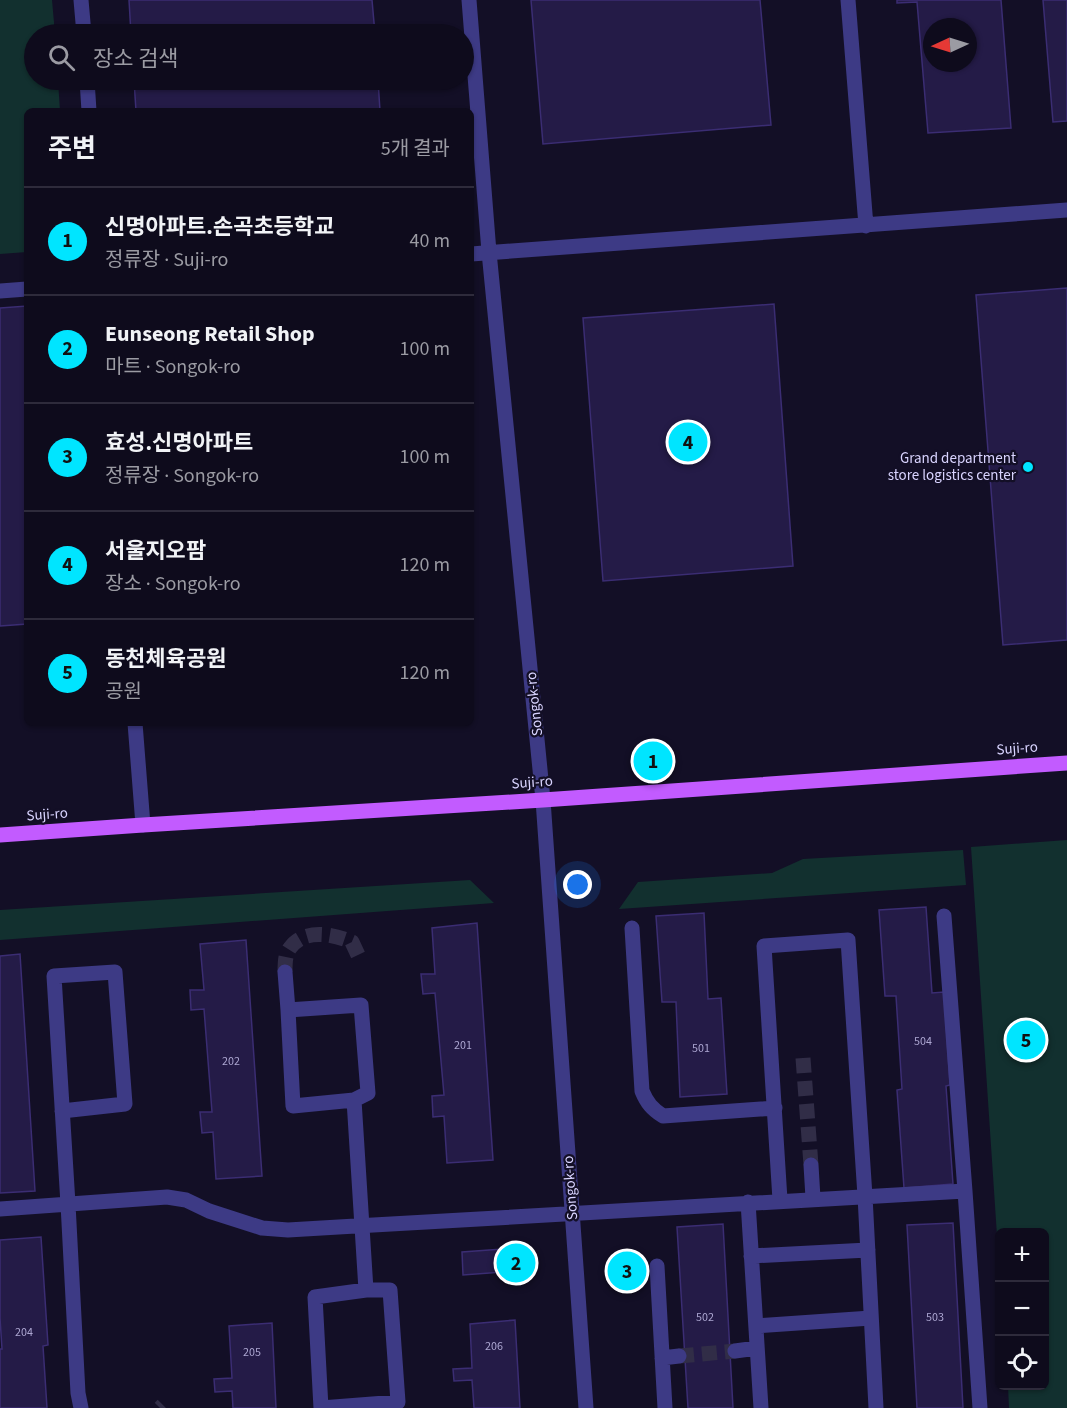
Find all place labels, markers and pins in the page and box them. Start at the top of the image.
pin: 4 [668,420,708,464]
place label: Grand department store logistics center [888,448,1017,486]
marker: Grand department store logistics center [1021,460,1035,474]
pin: 1 [634,738,672,783]
pin: 5 [1006,1018,1046,1062]
pin: 2 [496,1240,536,1286]
pin: 3 [608,1248,646,1294]

